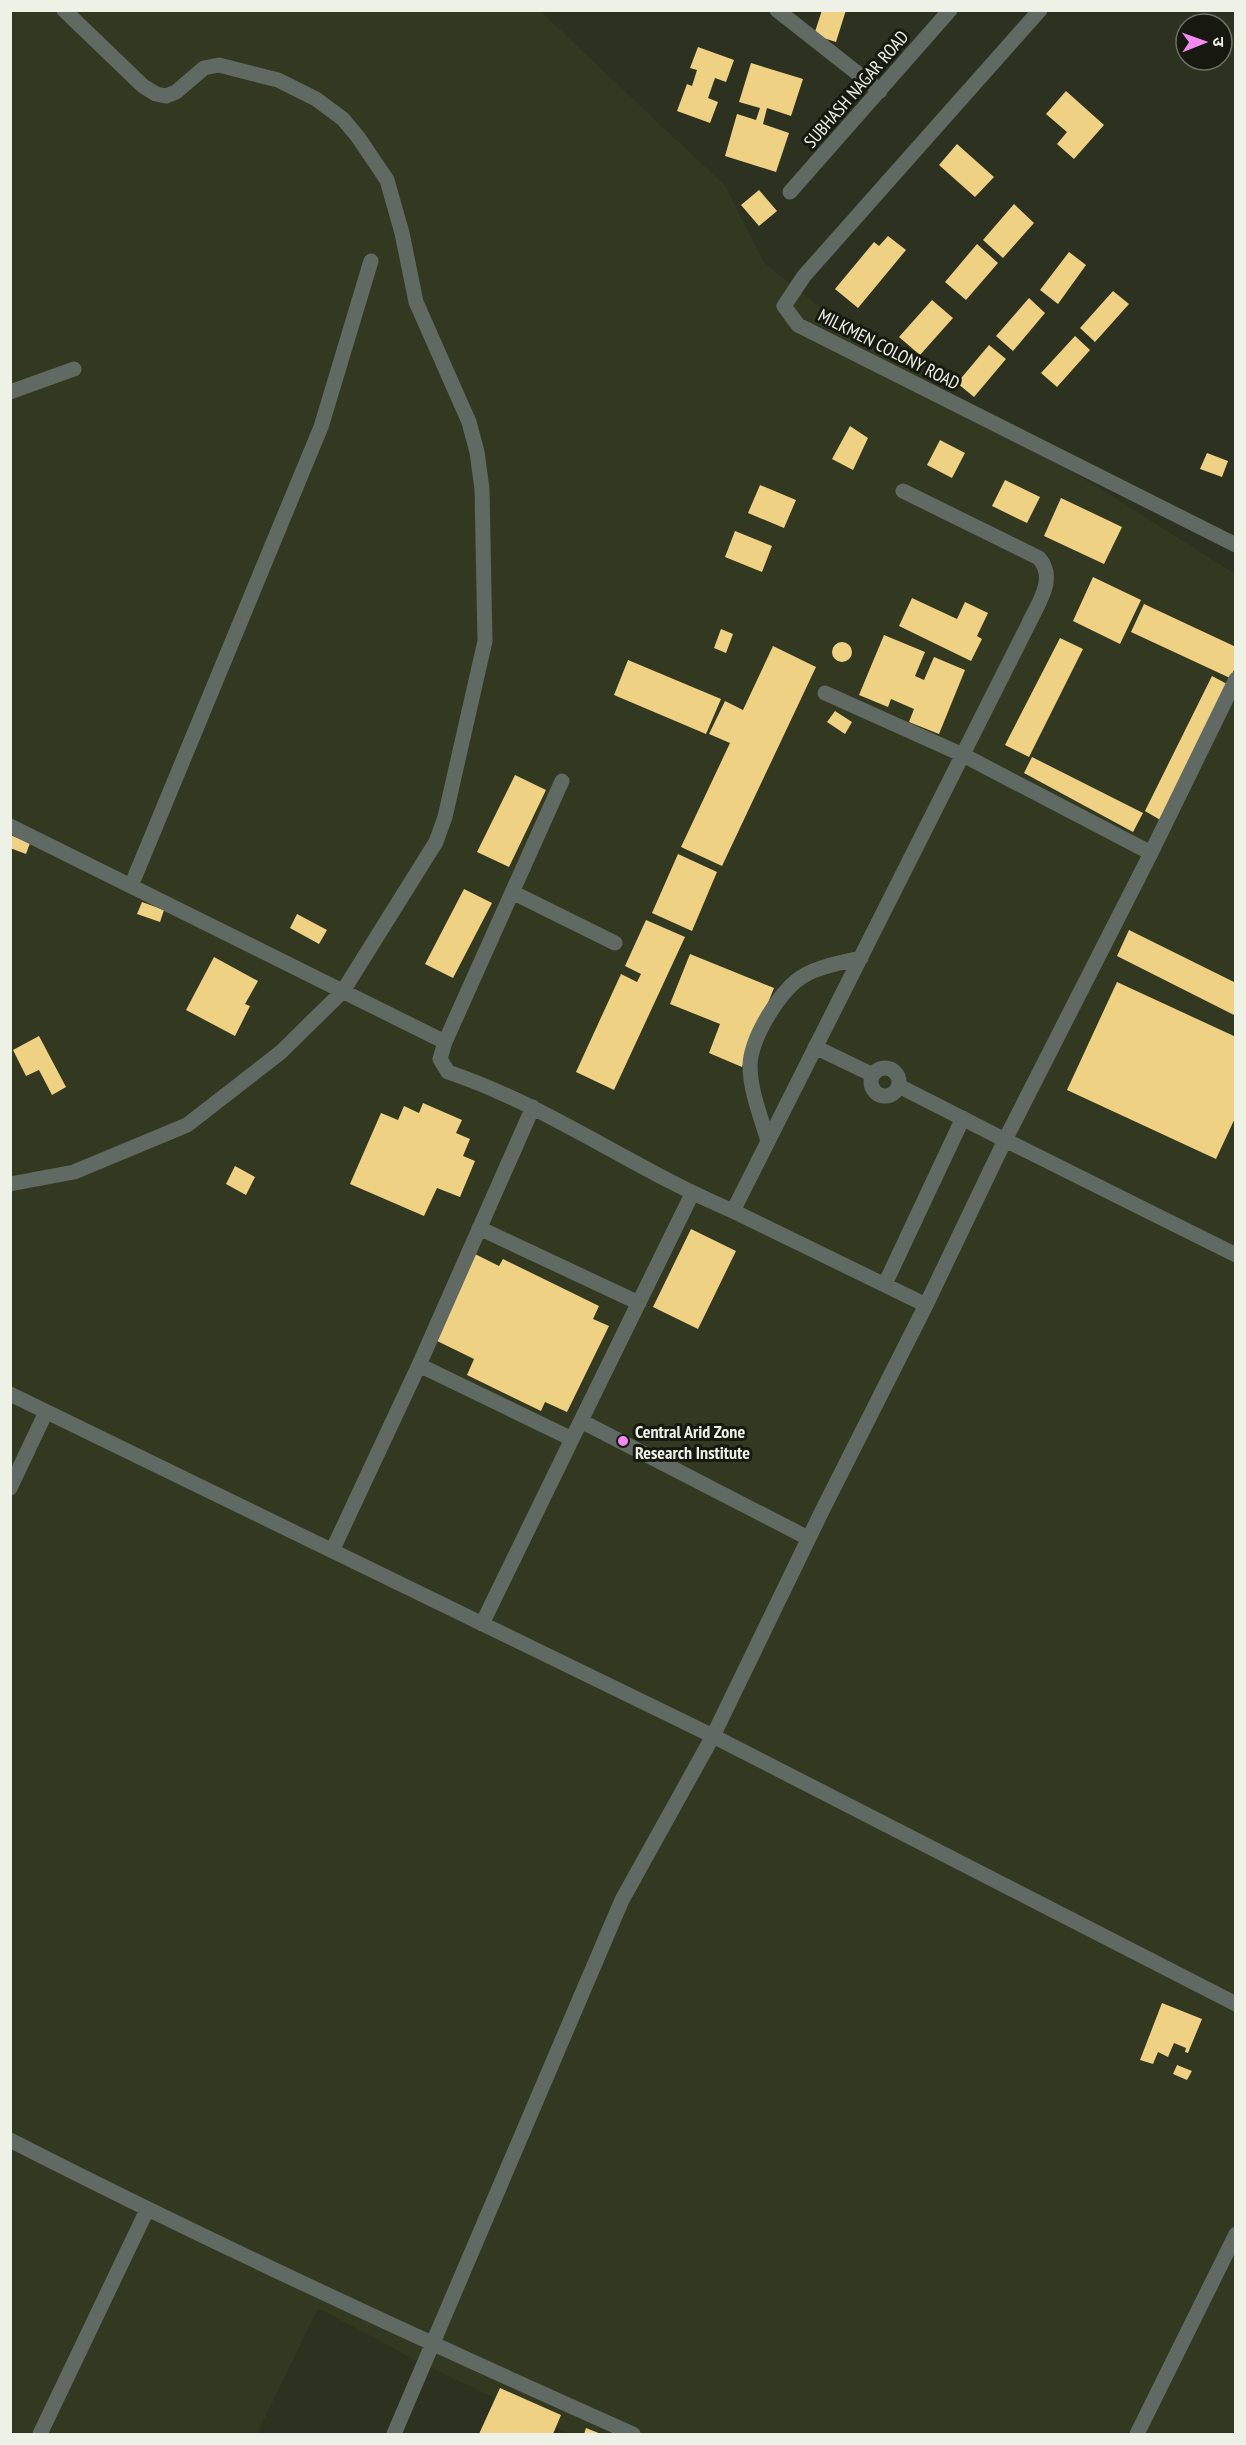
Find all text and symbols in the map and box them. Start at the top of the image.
north arrow [1174,12,1234,72]
street label: SUBHASH NAGAR ROAD [799,26,913,152]
text: उ [1209,37,1229,47]
street label: MILKMEN COLONY ROAD [814,303,964,395]
place label: Central Arid Zone Research Institute [635,1420,750,1464]
marker: Central Arid Zone Research Institute [616,1434,630,1448]

